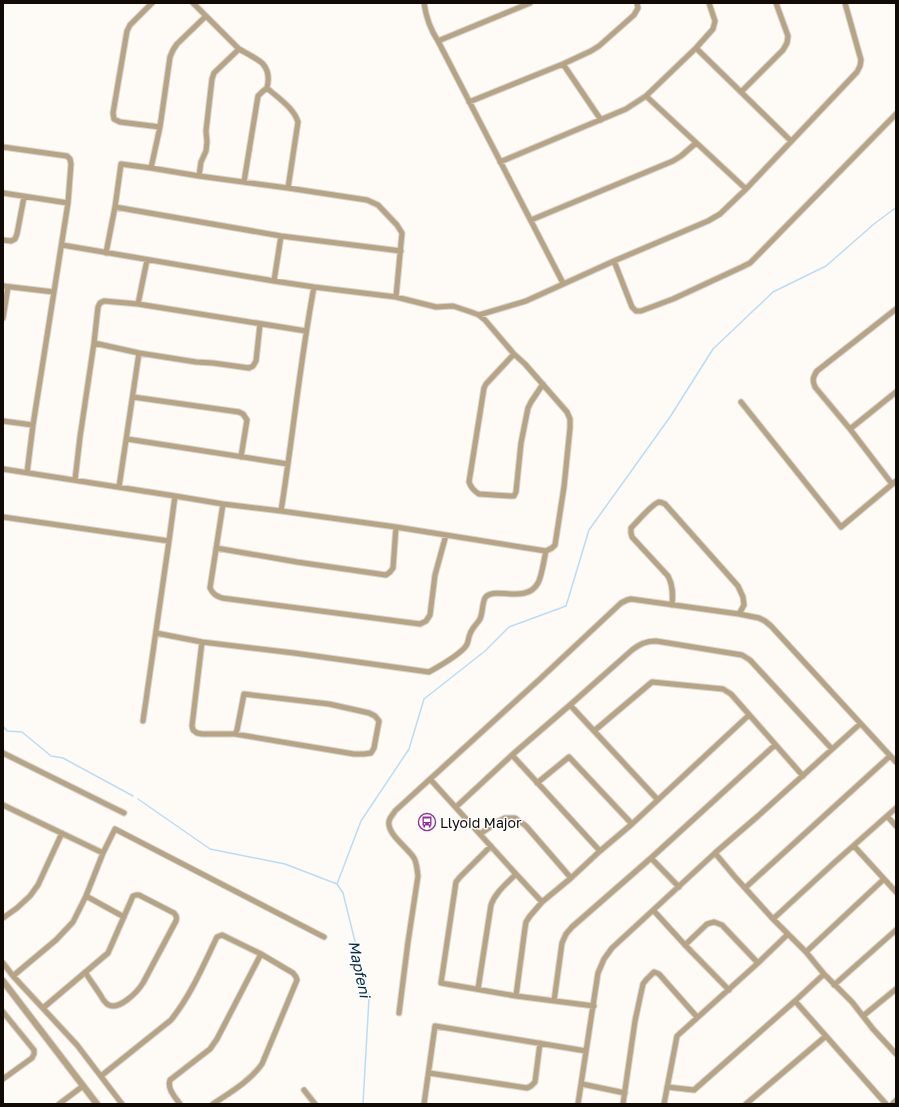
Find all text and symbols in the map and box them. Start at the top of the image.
bus stop icon: Llyoid Major [417,812,437,832]
place label: Llyoid Major [440,814,522,831]
water label: Mapfeni [345,939,375,1001]

